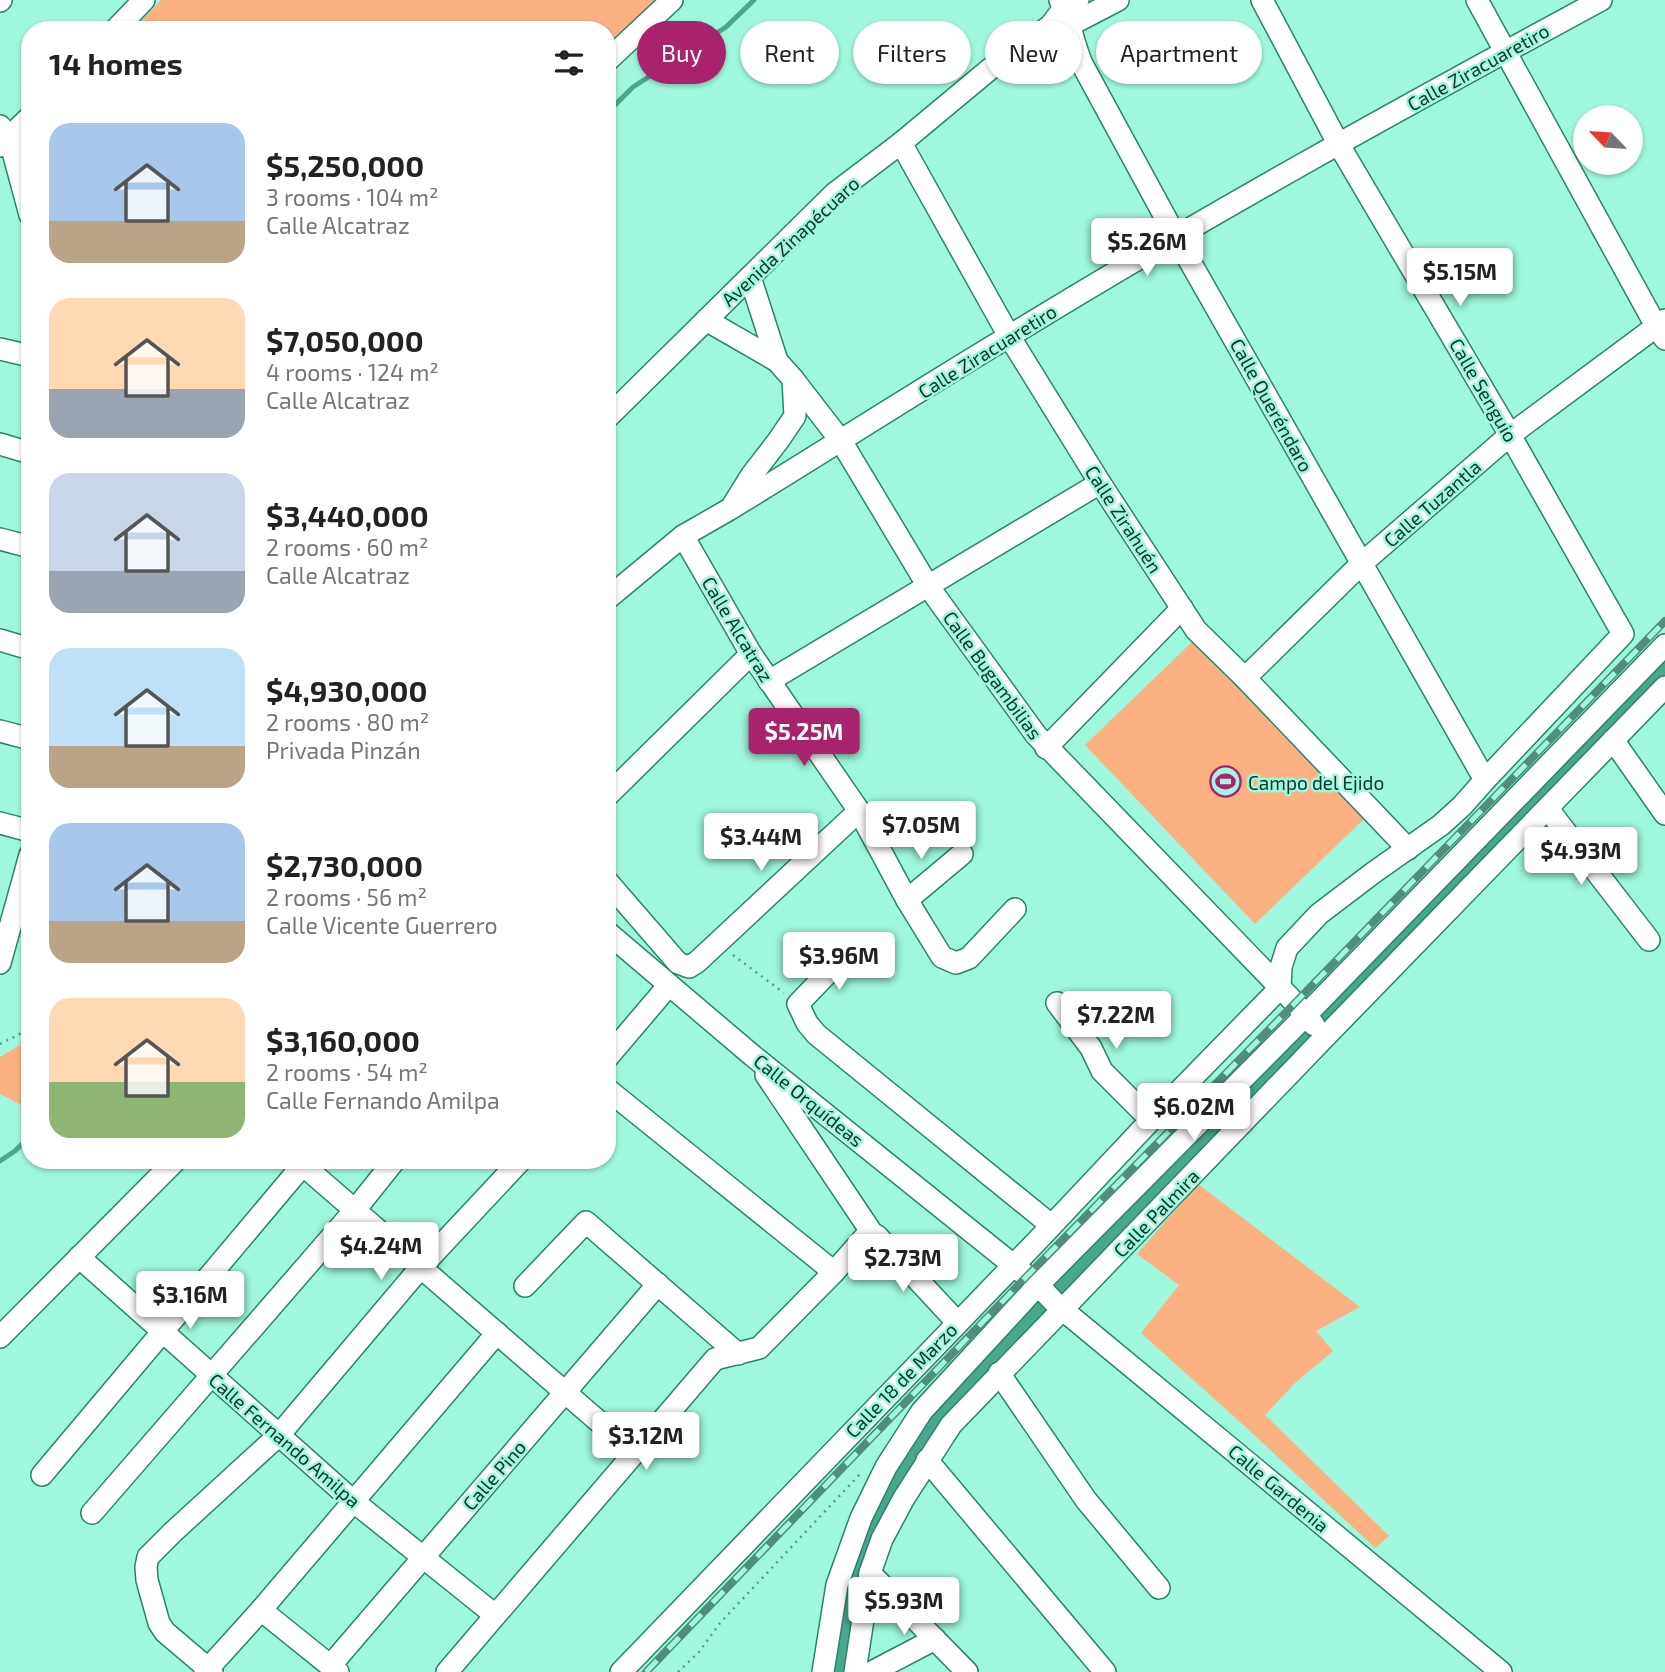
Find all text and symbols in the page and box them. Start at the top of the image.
street label: Calle Ziracuaretiro [1403,18,1553,116]
chip: Buy [637,21,726,84]
chip: Rent [740,21,839,84]
chip: Filters [853,21,971,84]
chip: New [985,21,1082,84]
chip: Apartment [1096,21,1262,84]
icon: filters [550,44,588,82]
text: 14 homes [49,45,183,81]
north arrow [1573,105,1643,175]
map controls [1573,105,1643,175]
text: $5,250,000 [266,147,424,183]
icon: home [105,151,189,235]
street label: Avenida Zinapécuaro [716,171,864,311]
text: 3 rooms · 104 m² [266,183,438,211]
text: Calle Alcatraz [266,211,410,239]
pin: $5.26M [1090,218,1204,278]
text: $5.26M [1107,227,1187,255]
pin: $5.15M [1403,248,1517,308]
text: $5.15M [1423,257,1497,285]
street label: Calle Ziracuaretiro [914,299,1060,403]
text: $7,050,000 [266,322,424,358]
icon: home [105,326,189,410]
street label: Calle Queréndaro [1226,334,1318,476]
street label: Calle Senguio [1445,334,1523,446]
text: 4 rooms · 124 m² [266,358,439,386]
text: Calle Alcatraz [266,386,410,414]
street label: Calle Tuzantla [1379,455,1485,551]
street label: Calle Zirahuén [1081,461,1167,577]
text: $3,440,000 [266,497,429,533]
icon: home [105,501,189,585]
text: 2 rooms · 60 m² [266,533,428,561]
text: Calle Alcatraz [266,561,410,589]
street label: Calle Alcatraz [698,572,778,686]
street label: Calle Bugambilias [939,606,1047,744]
text: $4,930,000 [266,672,427,708]
icon: home [105,676,189,760]
text: 2 rooms · 80 m² [266,708,429,736]
pin: $5.25M [747,708,861,768]
text: $5.25M [765,717,843,745]
text: Privada Pinzán [266,736,421,764]
sports icon: Campo del Ejido [1208,765,1242,799]
place label: Campo del Ejido [1248,771,1384,794]
pin: $7.05M [864,802,978,861]
text: $7.05M [882,810,960,838]
pin: $3.44M [704,814,818,873]
text: $3.44M [720,822,802,850]
pin: $4.93M [1524,828,1638,887]
text: $4.93M [1540,836,1622,864]
text: $2,730,000 [266,847,423,883]
icon: home [105,851,189,935]
text: 2 rooms · 56 m² [266,883,427,911]
text: Calle Vicente Guerrero [266,911,497,939]
pin: $3.96M [782,932,896,992]
text: $3.96M [799,941,879,969]
pin: $7.22M [1059,992,1173,1051]
text: $7.22M [1077,1000,1155,1028]
text: $3,160,000 [266,1022,420,1058]
icon: home [105,1026,189,1110]
street label: Calle Orquídeas [749,1049,869,1151]
text: 2 rooms · 54 m² [266,1058,428,1086]
pin: $6.02M [1137,1084,1251,1143]
text: Calle Fernando Amilpa [266,1086,500,1114]
text: $6.02M [1153,1092,1235,1120]
street label: Calle Palmira [1108,1164,1204,1262]
pin: $4.24M [324,1222,438,1282]
text: $4.24M [340,1231,422,1259]
pin: $2.73M [846,1234,960,1294]
text: $2.73M [864,1243,942,1271]
pin: $3.16M [133,1272,247,1331]
text: $3.16M [152,1280,228,1308]
street label: Calle 18 de Marzo [840,1318,962,1442]
street label: Calle Fernando Amilpa [205,1368,365,1512]
pin: $3.12M [589,1412,703,1472]
text: $3.12M [608,1421,684,1449]
street label: Calle Pino [458,1435,530,1515]
street label: Calle Gardenia [1224,1439,1334,1537]
pin: $5.93M [847,1578,961,1637]
text: $5.93M [864,1586,944,1614]

